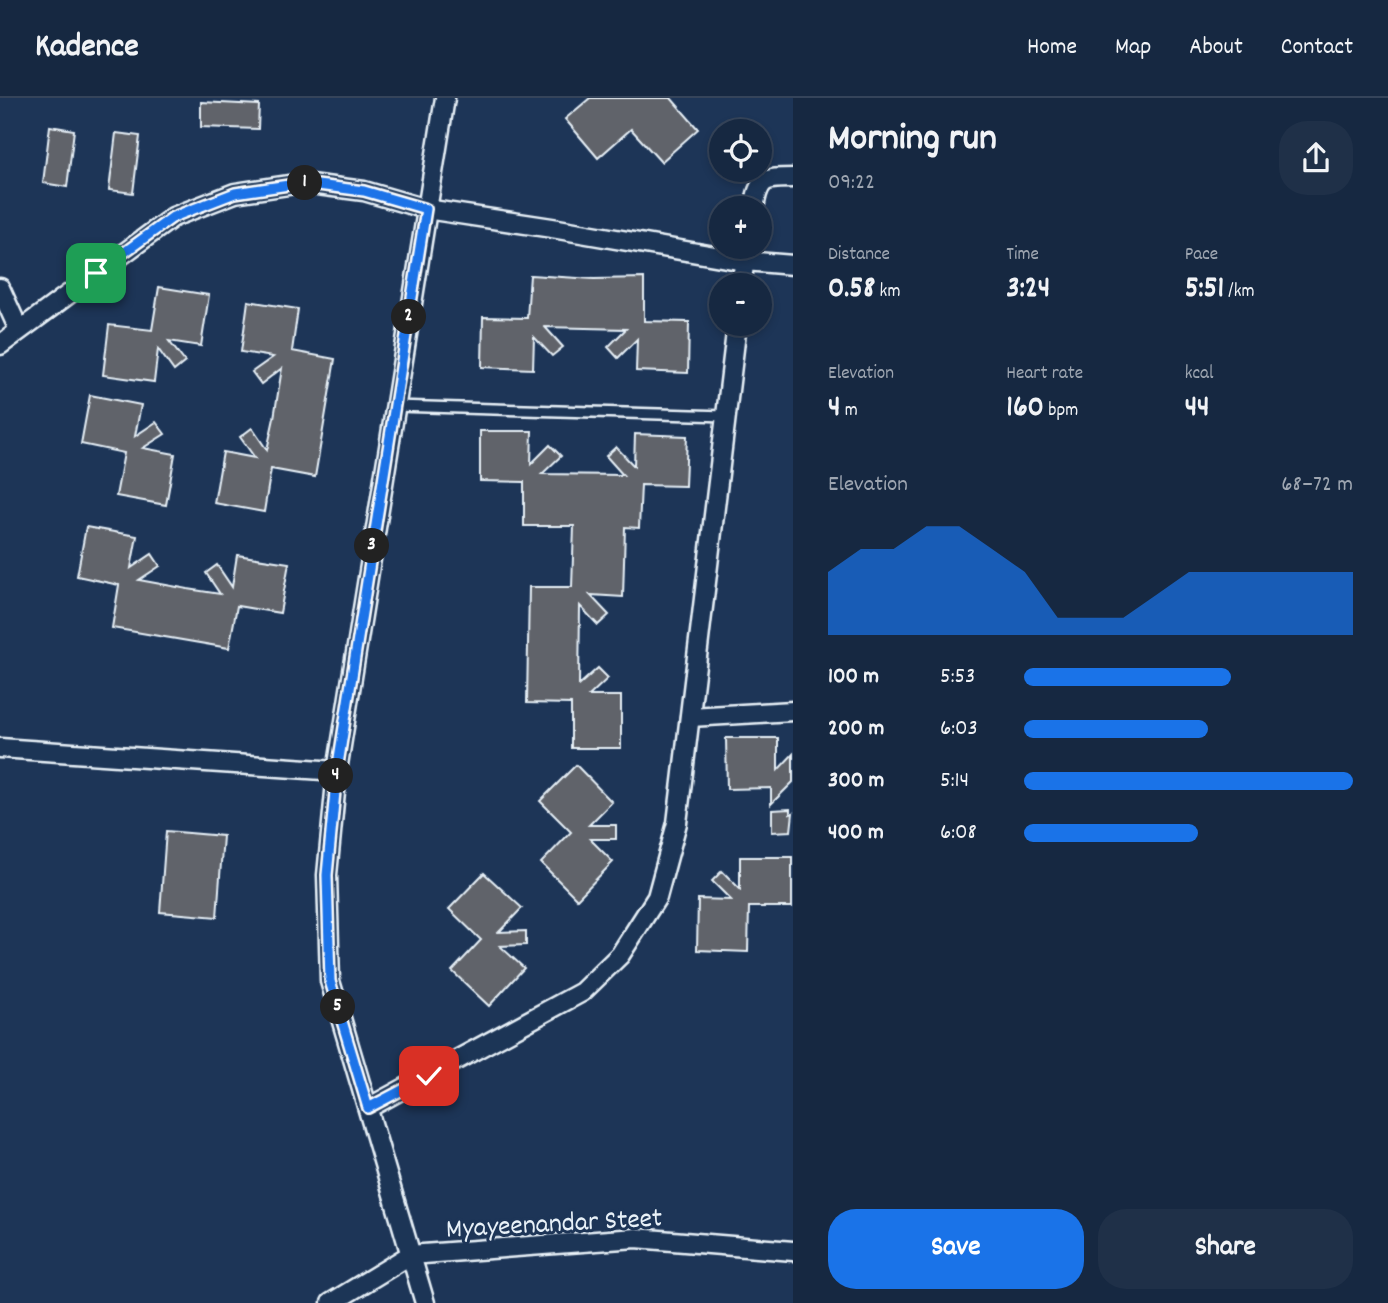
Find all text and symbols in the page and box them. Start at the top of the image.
text: Kadence [35,25,139,72]
text: Home [1027,31,1077,65]
text: Map [1115,31,1151,65]
text: About [1189,31,1243,65]
text: Contact [1281,31,1353,65]
text: Morning run [828,113,997,168]
map controls [709,119,772,336]
button: locate [709,119,772,182]
button: share [1279,121,1353,195]
pin: 1 [288,166,322,200]
text: 09:22 [828,167,875,200]
text: 1 [302,169,307,196]
button: + [709,196,772,259]
text: Distance [828,242,890,269]
text: Time [1006,242,1039,269]
text: Pace [1185,242,1218,269]
pin [66,243,126,303]
icon: arrive [77,254,115,292]
text: 0.58 [828,269,875,312]
text: 3:24 [1006,269,1050,312]
text: 5:51 [1185,269,1224,312]
button: − [709,273,772,336]
text: km [875,279,900,306]
text: /km [1224,279,1255,306]
pin: 2 [392,300,426,334]
text: 2 [404,303,413,330]
text: Elevation [828,361,894,388]
text: Heart rate [1006,361,1083,388]
text: kcal [1185,361,1214,388]
text: 4 [828,388,840,431]
text: 160 [1006,388,1044,431]
text: 44 [1185,388,1210,431]
text: m [840,398,858,425]
text: bpm [1044,398,1078,425]
text: Elevation [828,469,908,502]
text: 68–72 m [1281,469,1353,502]
pin: 3 [354,528,390,564]
text: 3 [367,532,376,559]
text: 100 m [828,661,879,694]
text: 5:53 [940,661,975,694]
text: 200 m [828,713,884,746]
text: 6:03 [940,713,978,746]
pin: 4 [318,758,354,794]
text: 4 [332,762,339,789]
text: 300 m [828,765,884,798]
text: 5:14 [940,765,969,798]
text: 400 m [828,817,884,850]
text: 6:08 [940,817,977,850]
pin: 5 [320,990,356,1024]
text: 5 [333,993,342,1020]
pin [399,1046,459,1106]
icon: check [410,1057,448,1095]
street label: Myayeenandar Steet [445,1200,663,1252]
button: Save [828,1209,1084,1289]
button: Share [1098,1209,1353,1289]

